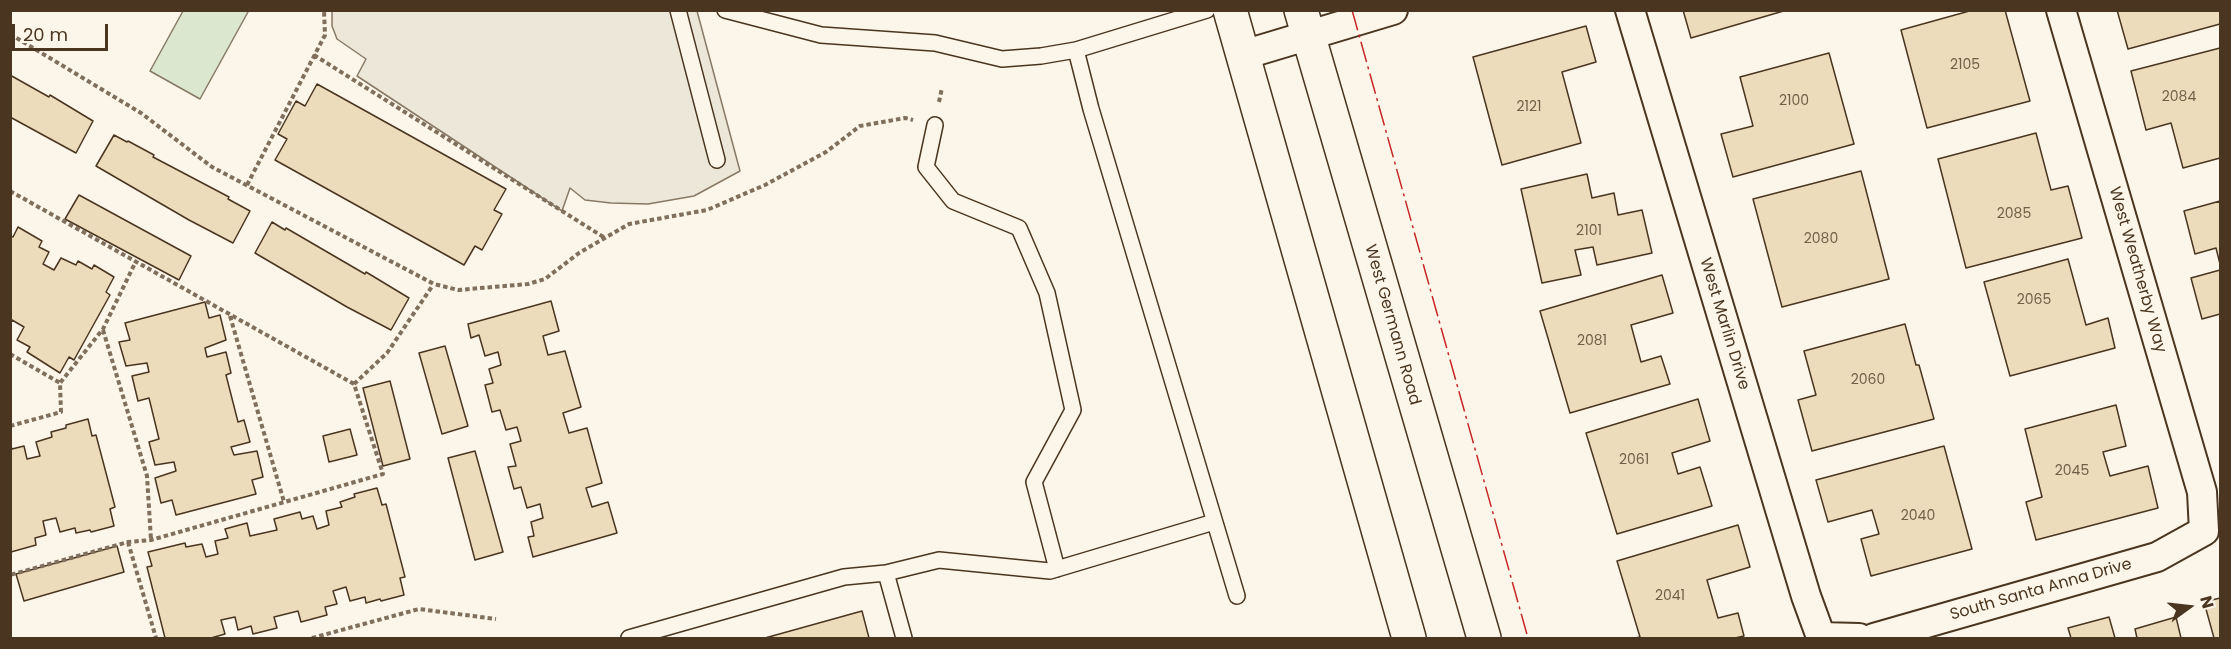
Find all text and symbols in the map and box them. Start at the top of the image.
scale bar [15,12,111,50]
text: 20 m [23,22,68,47]
house number: 2105 [1950,57,1980,73]
house number: 2084 [2162,89,2196,105]
house number: 2100 [1779,93,1809,109]
house number: 2121 [1516,99,1542,115]
street label: West Weatherby Way [2104,185,2170,355]
house number: 2085 [1997,206,2031,222]
house number: 2101 [1576,223,1602,239]
house number: 2080 [1804,231,1838,247]
street label: West Germann Road [1360,243,1424,407]
street label: West Marlin Drive [1695,256,1753,392]
house number: 2065 [2017,292,2051,308]
house number: 2081 [1577,333,1607,349]
house number: 2060 [1851,372,1885,388]
house number: 2061 [1619,452,1649,468]
house number: 2045 [2055,463,2089,479]
house number: 2040 [1901,508,1935,524]
street label: South Santa Anna Drive [1948,555,2134,625]
north arrow [2159,577,2219,637]
house number: 2041 [1655,588,1685,604]
text: N [2194,593,2220,611]

